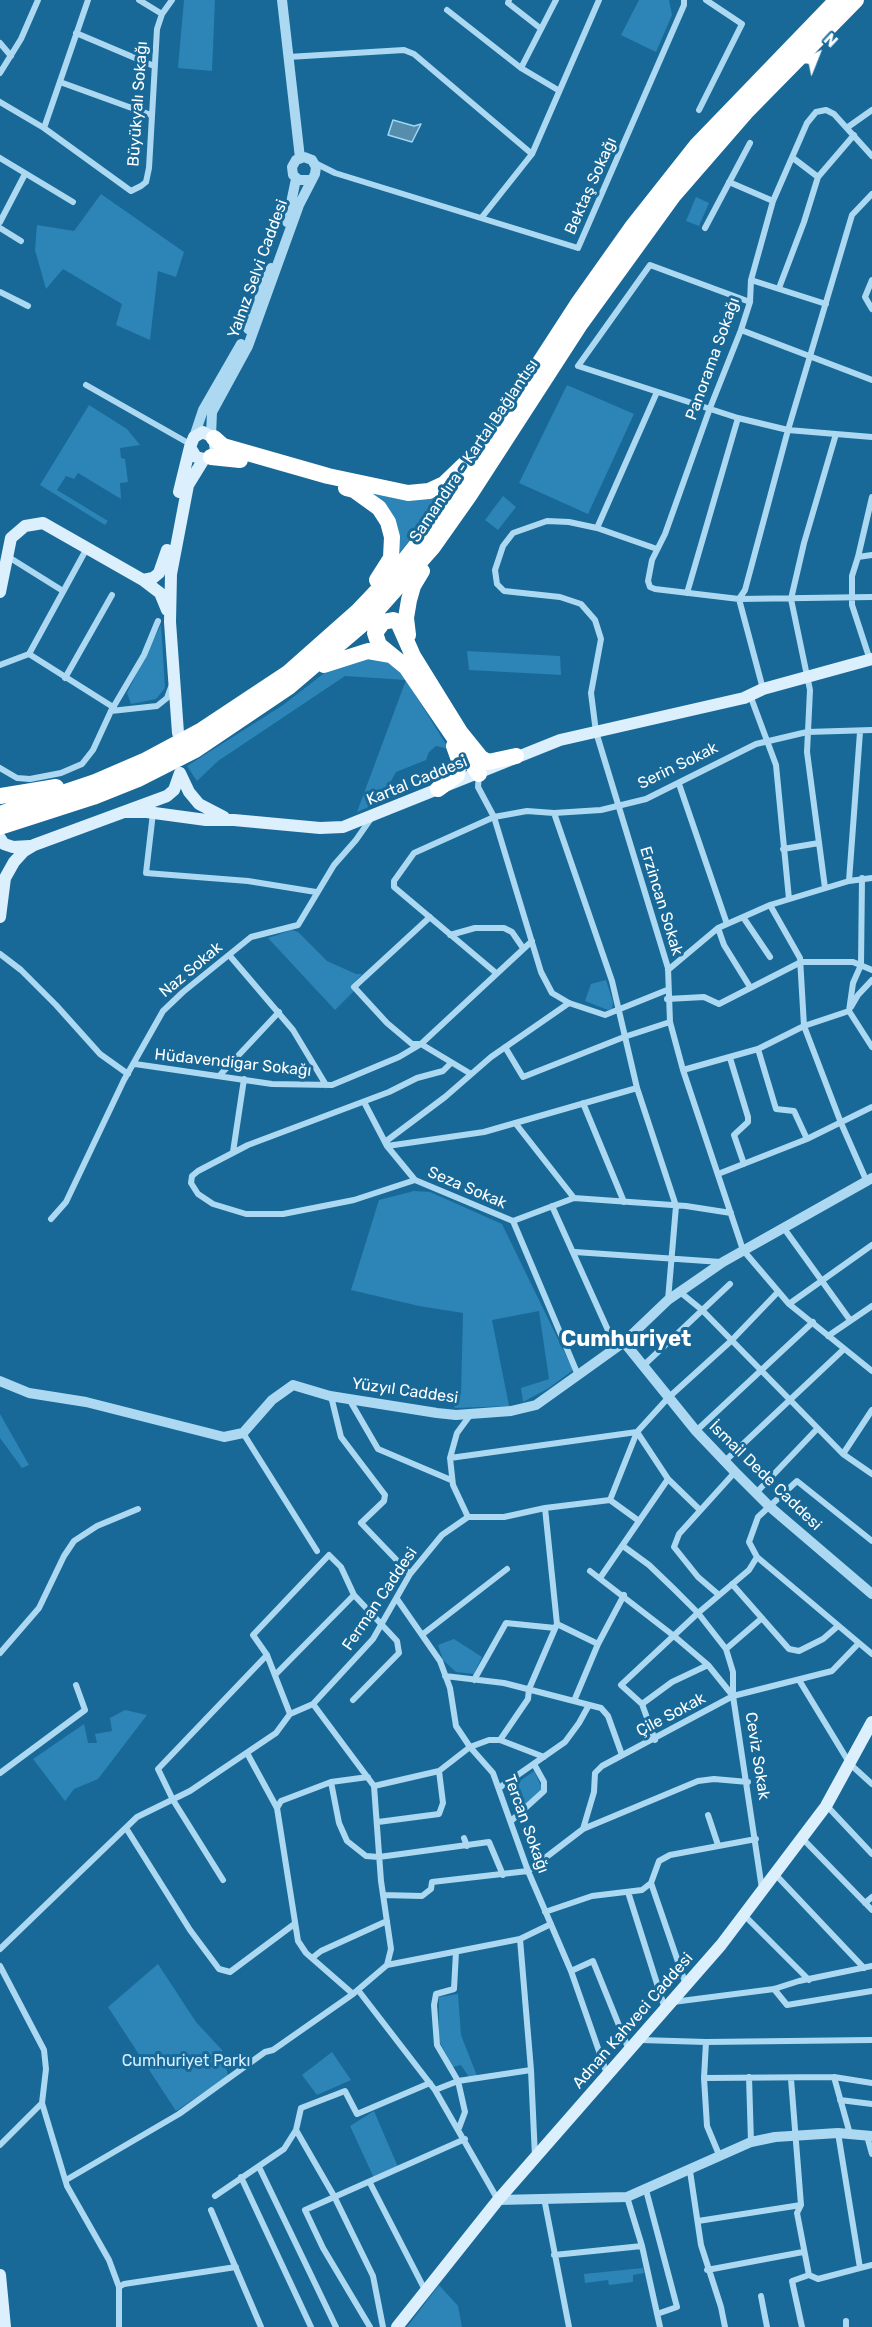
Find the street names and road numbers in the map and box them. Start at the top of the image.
street label: Büyükyalı Sokağı [124,41,152,167]
street label: Bektaş Sokağı [561,134,621,238]
street label: Yalnız Selvi Caddesi [224,197,292,341]
street label: Panorama Sokağı [682,295,744,423]
street label: Samandıra - Kartal Bağlantısı [406,356,542,546]
street label: Serin Sokak [635,738,721,794]
street label: Kartal Caddesi [364,752,470,810]
street label: Erzincan Sokak [635,844,687,958]
street label: Naz Sokak [156,938,226,1002]
street label: Hüdavendigar Sokağı [154,1045,312,1081]
street label: Seza Sokak [425,1163,509,1213]
street label: Yüzyıl Caddesi [351,1374,459,1408]
street label: İsmail Dede Caddesi [705,1417,825,1535]
street label: Ferman Caddesi [338,1544,422,1654]
street label: Çile Sokak [633,1689,709,1741]
street label: Ceviz Sokak [741,1711,773,1801]
street label: Tercan Sokağı [499,1772,553,1876]
street label: Adnan Kahveci Caddesi [569,1949,697,2093]

